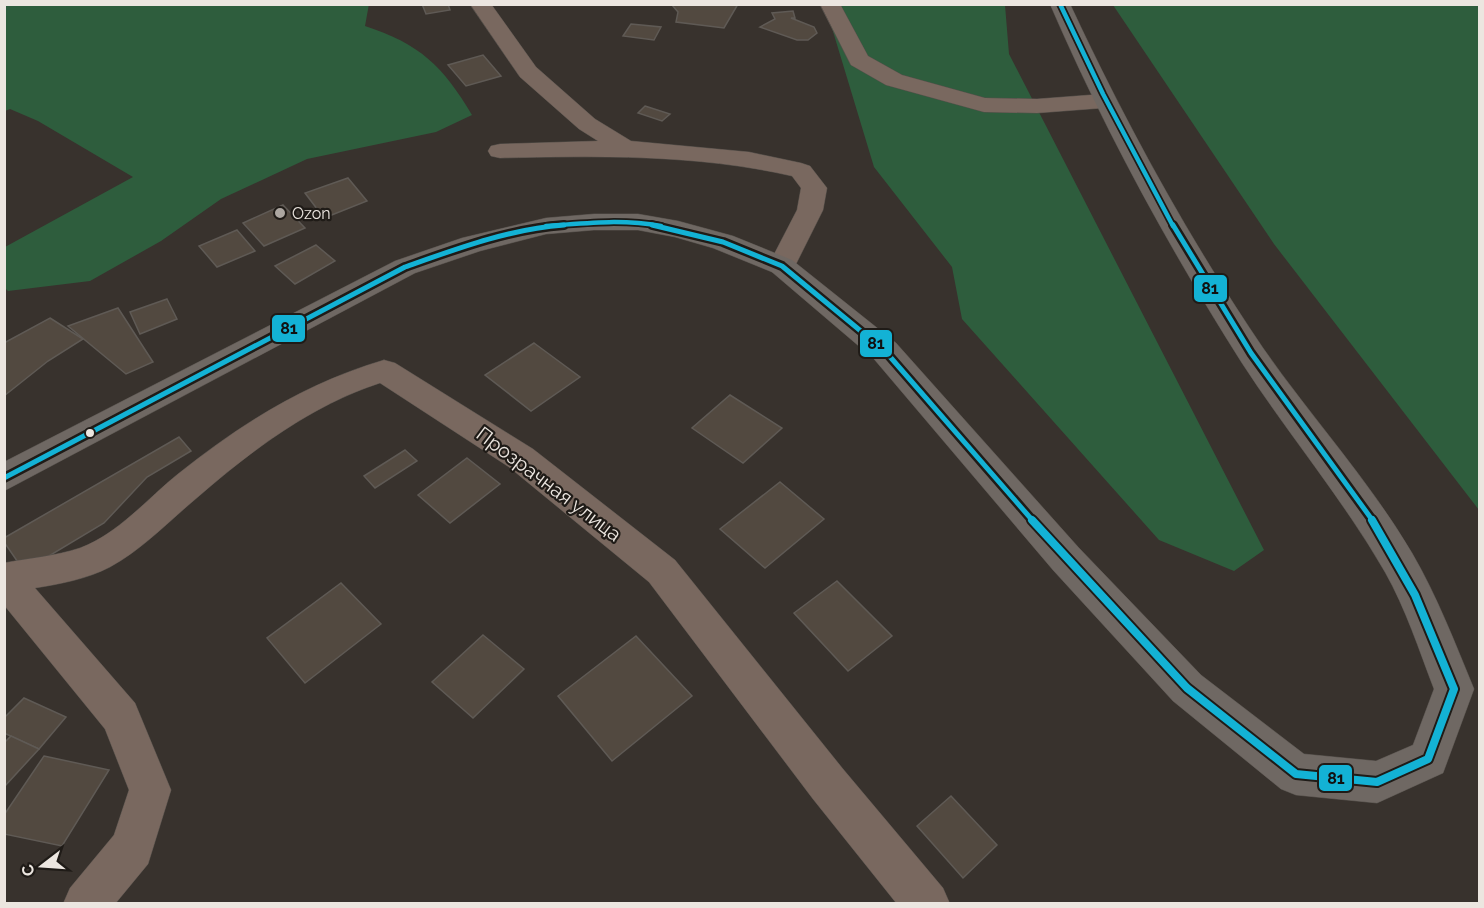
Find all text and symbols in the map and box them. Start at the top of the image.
place label: Ozon [292,204,331,223]
marker: Ozon [273,206,287,220]
line badge: 81 [1193,274,1228,303]
text: 81 [1201,279,1219,298]
line badge: 81 [271,314,306,343]
text: 81 [280,319,298,338]
line badge: 81 [859,329,893,358]
text: 81 [867,334,885,353]
street label: Прозрачная улица [472,422,626,546]
unlabelled marker [84,427,96,439]
line badge: 81 [1318,764,1353,792]
text: 81 [1327,769,1345,788]
north arrow [12,836,72,896]
text: С [17,862,39,878]

